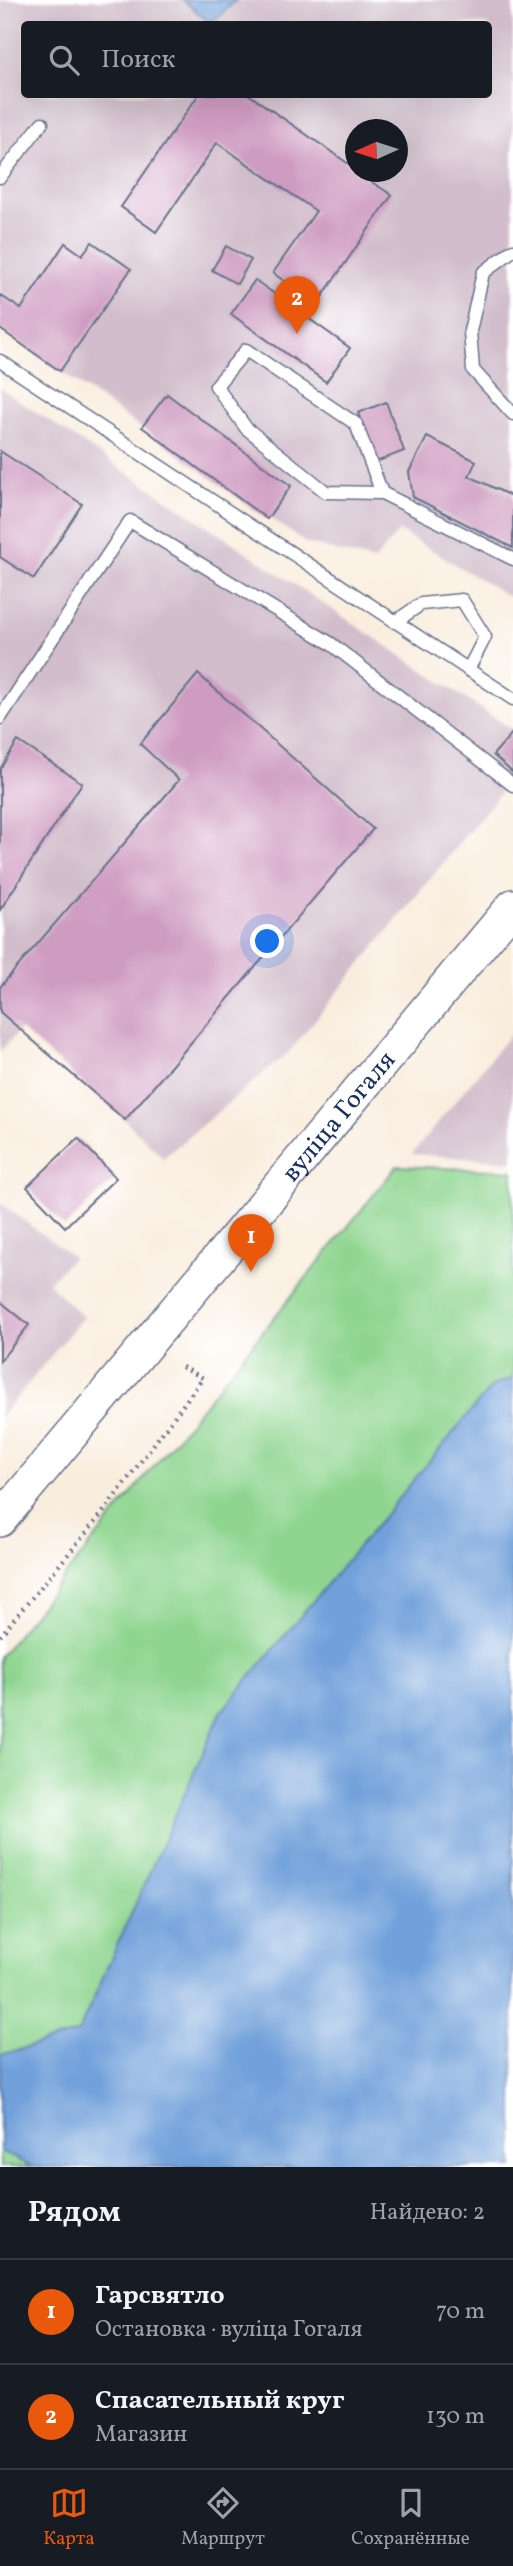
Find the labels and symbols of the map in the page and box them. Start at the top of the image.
north arrow [345,119,408,182]
pin: 2 [274,276,320,334]
your location [250,924,284,958]
street label: вуліца Гогаля [274,1044,405,1190]
pin: 1 [228,1214,274,1272]

